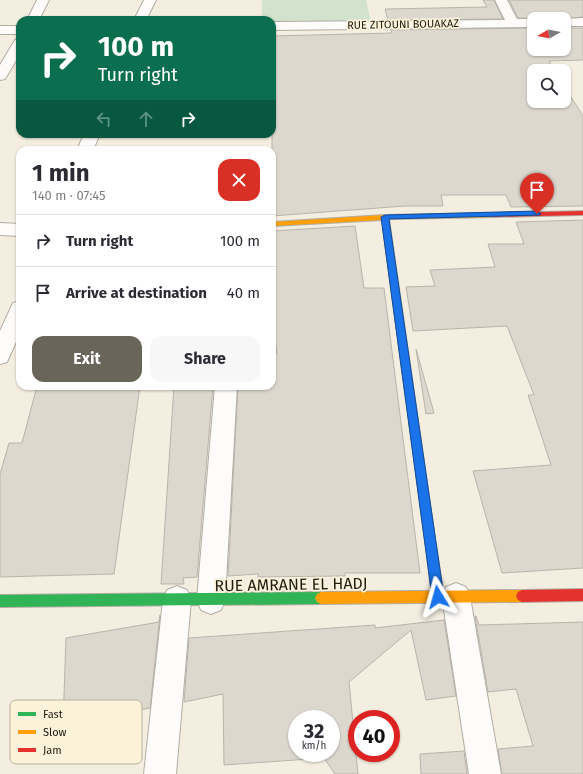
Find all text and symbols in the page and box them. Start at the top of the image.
north arrow [527,12,571,56]
map controls [527,12,571,108]
street label: RUE ZITOUNI BOUAKAZ [347,17,459,32]
text: 100 m [98,30,174,63]
icon: right [32,32,84,84]
text: Turn right [98,64,178,86]
button: search [527,64,571,108]
icon: left [93,108,115,130]
icon: ahead [135,108,157,130]
icon: right [177,108,199,130]
text: 1 min [32,159,90,187]
button: close [218,159,260,201]
pin [520,173,554,214]
icon: arrive [526,179,548,201]
text: 140 m · 07:45 [32,188,106,203]
icon: right [32,230,54,252]
text: Turn right [66,232,133,250]
text: 100 m [220,232,260,250]
icon: arrive [32,282,54,304]
text: Arrive at destination [66,284,207,302]
text: 40 m [227,284,260,302]
button: Exit [32,336,142,382]
button: Share [150,336,260,382]
street label: RUE AMRANE EL HADJ [214,574,368,595]
position arrow [417,576,459,618]
legend [10,700,142,764]
text: Fast [43,708,63,721]
speed limit sign: 40 [348,710,400,762]
text: 32 [304,719,324,743]
text: Slow [43,726,67,739]
text: km/h [302,740,326,752]
text: Jam [43,744,62,757]

